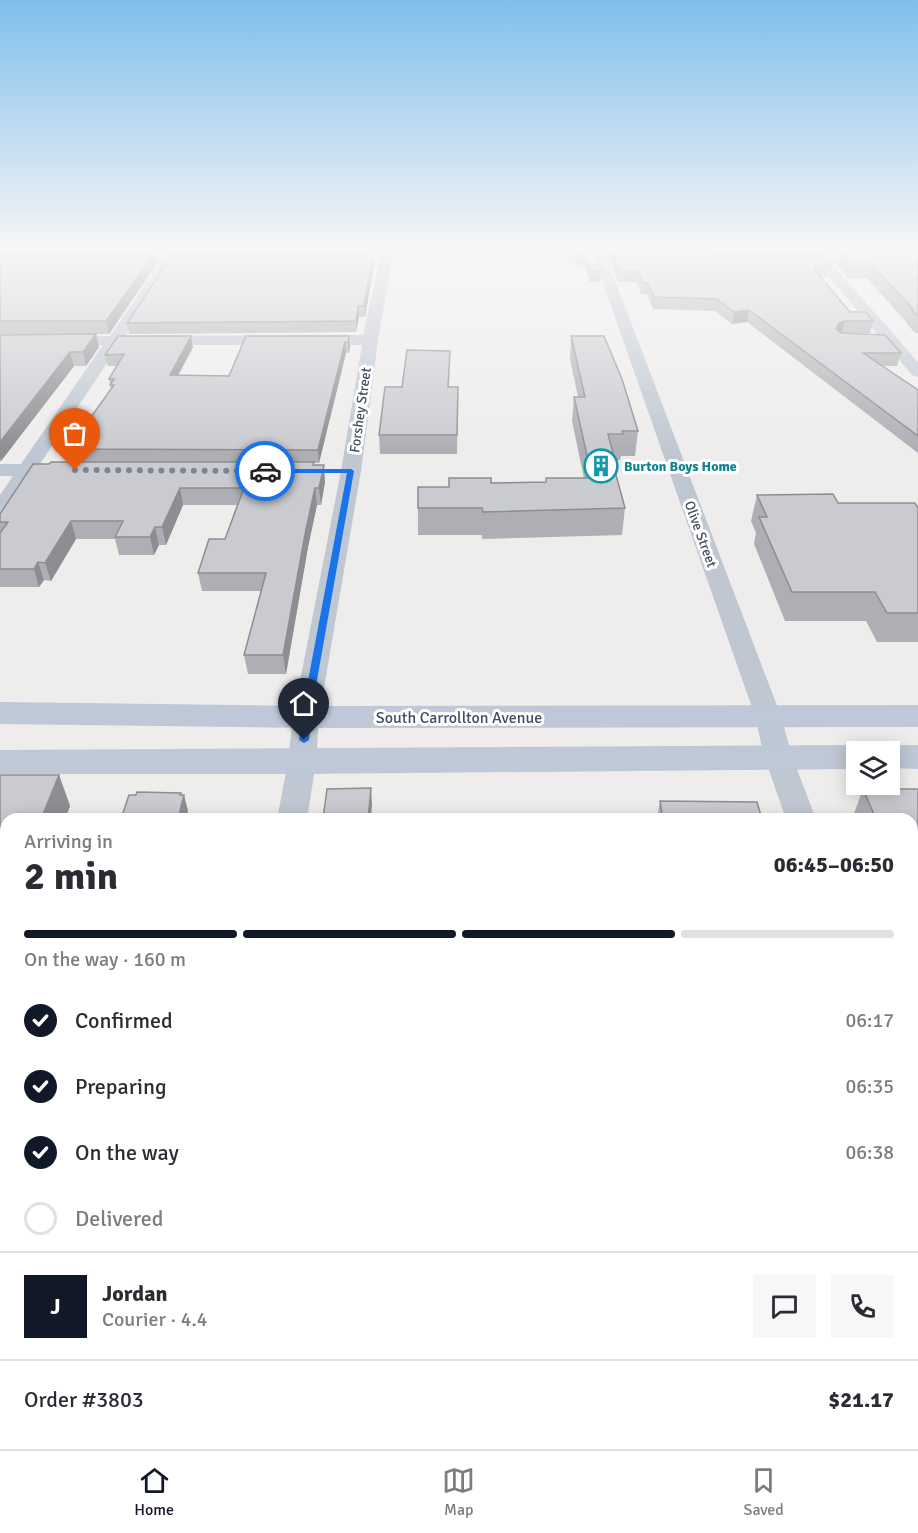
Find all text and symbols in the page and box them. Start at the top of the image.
street label: Forshey Street [346,366,375,454]
pin [49,408,100,470]
icon: bag [58,417,91,450]
courier [235,441,295,501]
building icon: Burton Boys Home [583,448,619,484]
icon: car [249,455,282,488]
place label: Burton Boys Home [624,458,737,475]
street label: Olive Street [681,499,720,570]
pin [278,678,329,740]
icon: home [287,687,320,720]
street label: South Carrollton Avenue [376,708,542,728]
map controls [846,741,900,795]
button: layers [846,741,900,795]
text: Arriving in [24,829,113,854]
text: 06:45–06:50 [774,851,894,878]
text: 2 min [24,852,118,900]
text: On the way · 160 m [24,947,186,972]
icon: check [24,1004,57,1037]
text: Confirmed [75,1007,173,1034]
text: 06:17 [845,1008,894,1033]
icon: check [24,1070,57,1103]
text: Preparing [75,1073,167,1100]
text: 06:35 [845,1074,894,1099]
icon: check [24,1136,57,1169]
text: On the way [75,1139,179,1166]
text: 06:38 [845,1140,894,1165]
text: Delivered [75,1205,163,1232]
button: chat [753,1275,816,1338]
button: phone [831,1275,894,1338]
text: Jordan [102,1280,168,1307]
text: J [50,1293,61,1320]
text: Courier · 4.4 [102,1307,208,1332]
text: Order #3803 [24,1386,144,1413]
text: $21.17 [828,1386,894,1413]
tab: Home [134,1464,174,1520]
tab: Map [442,1464,475,1520]
tab: Saved [744,1464,784,1520]

